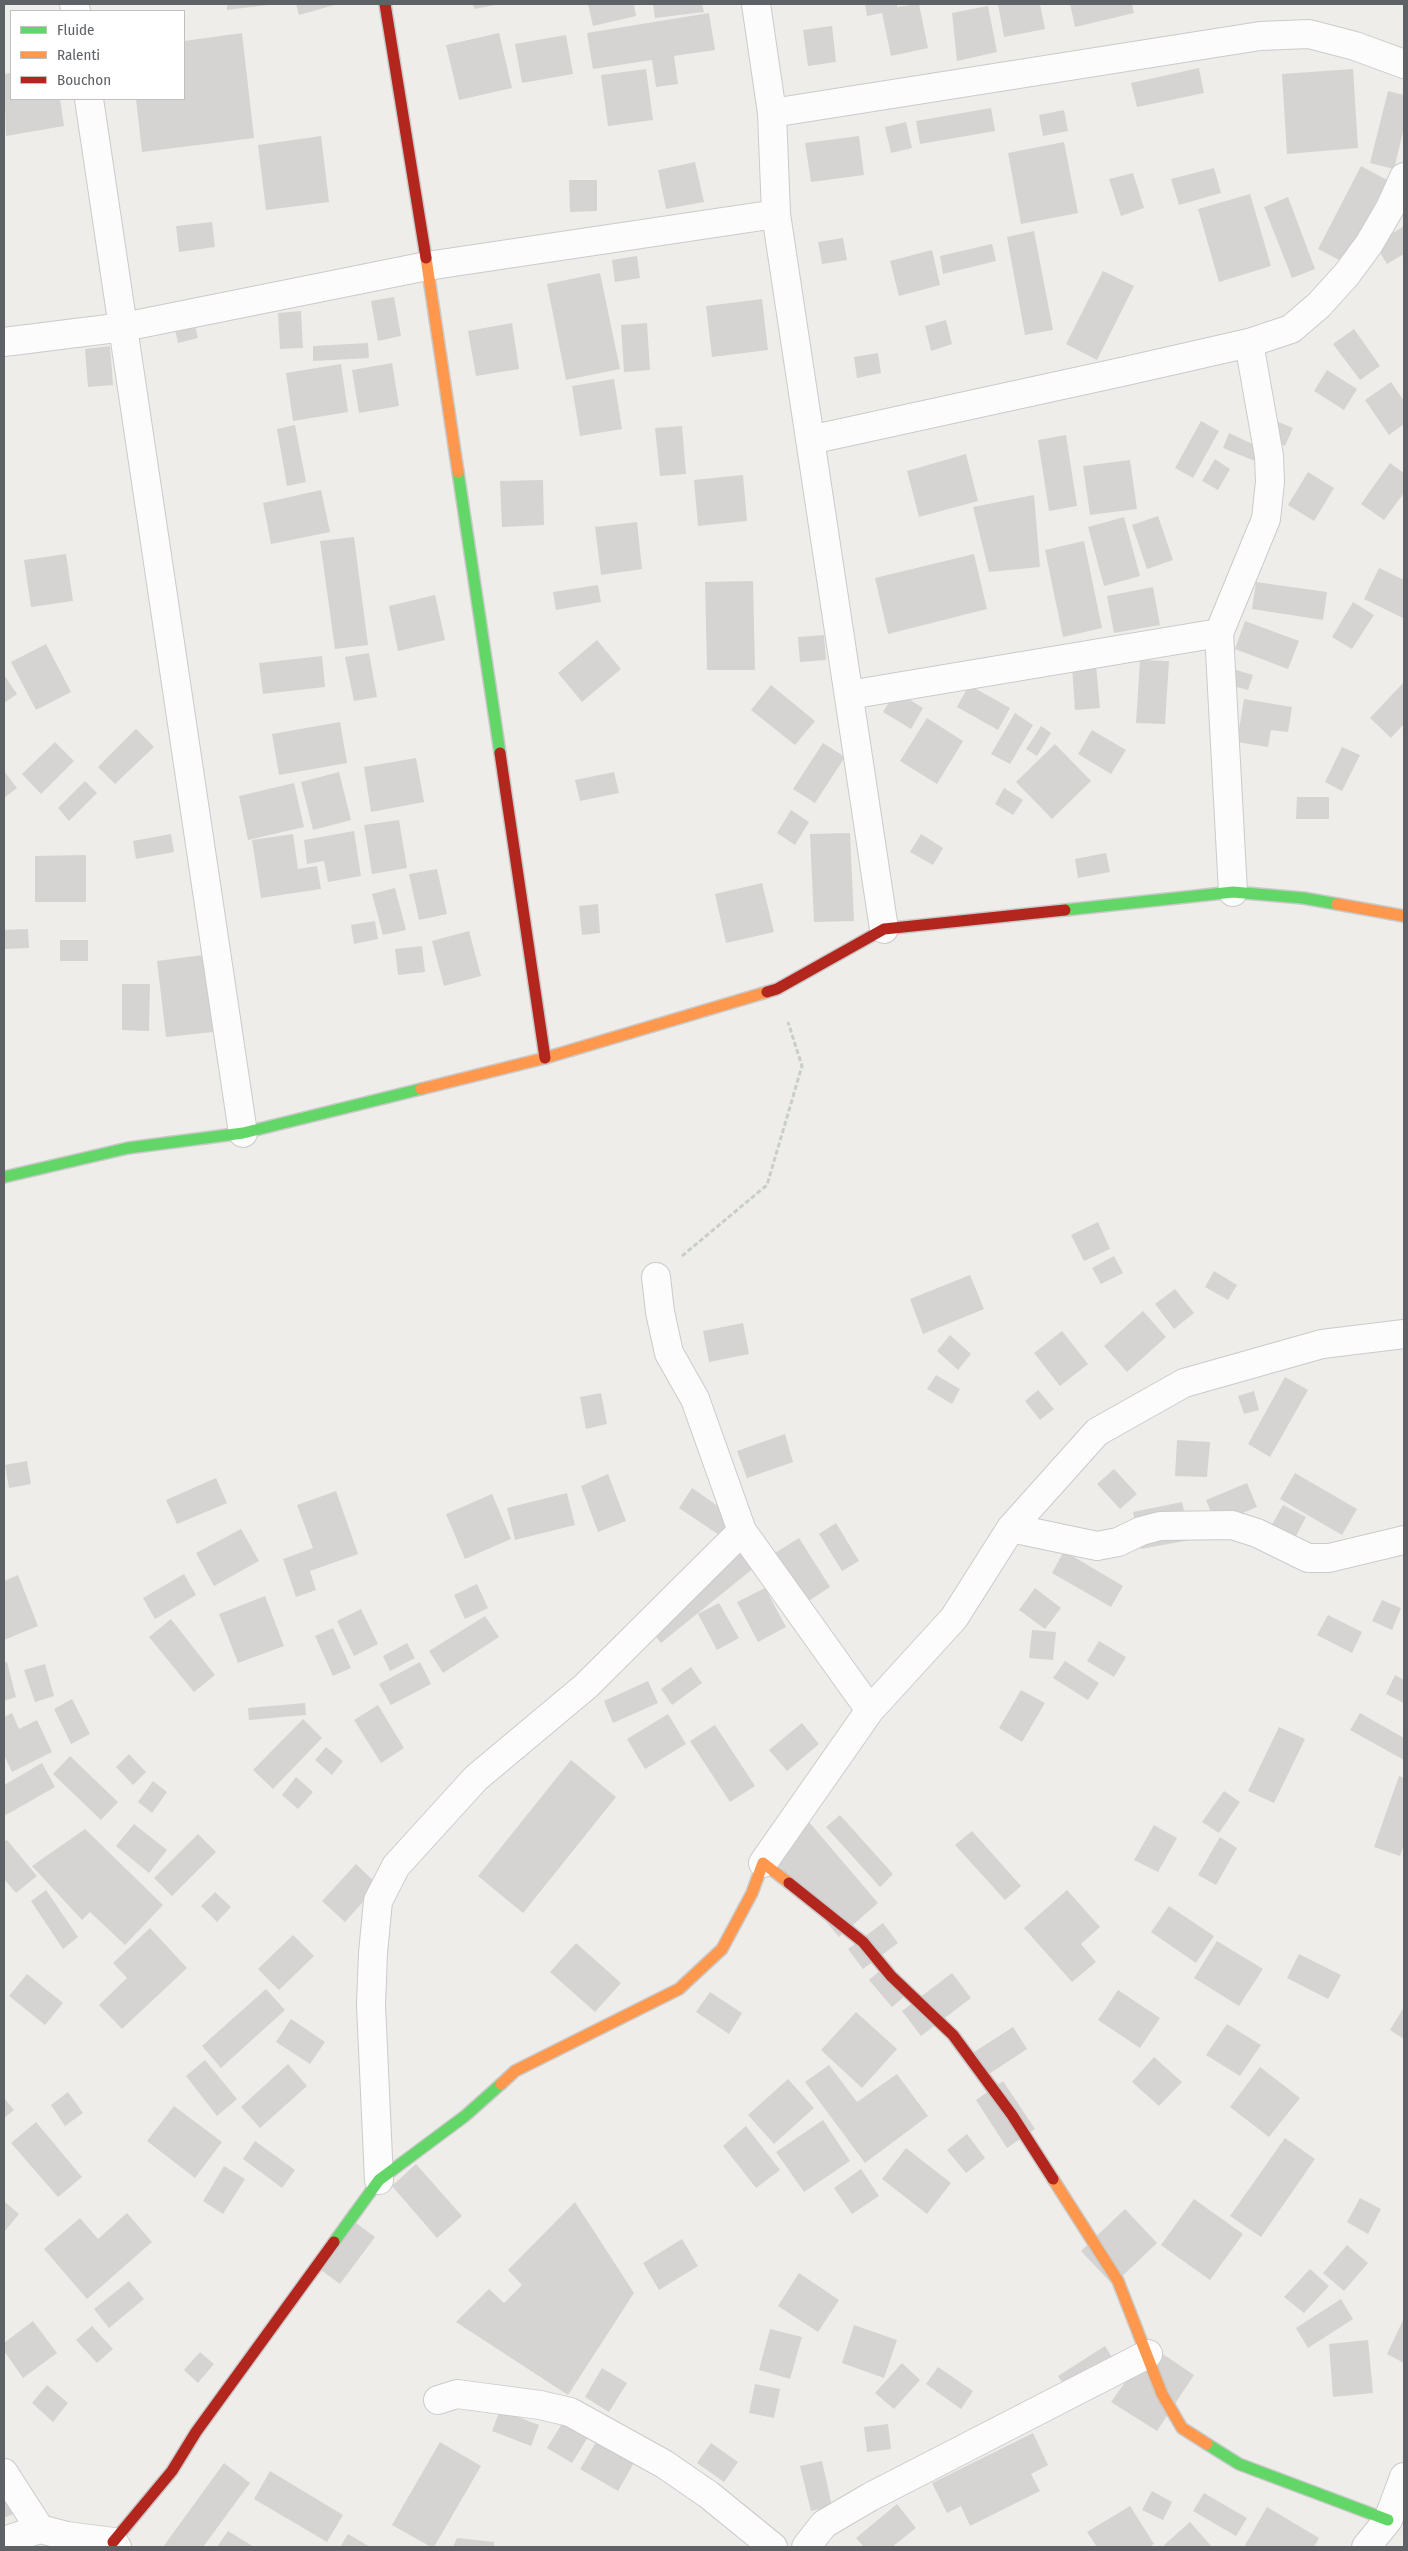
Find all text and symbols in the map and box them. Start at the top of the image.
legend [10,10,185,100]
text: Fluide [57,21,94,39]
text: Ralenti [57,46,100,64]
text: Bouchon [57,71,111,89]

